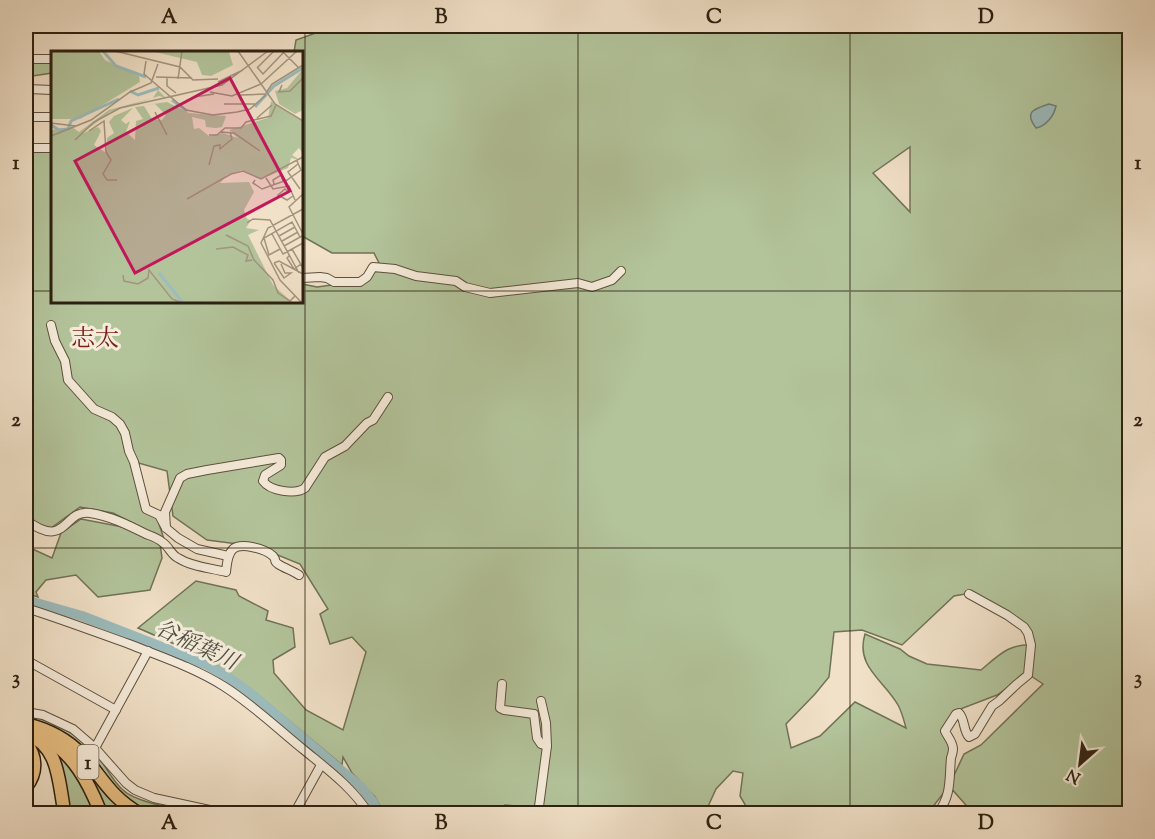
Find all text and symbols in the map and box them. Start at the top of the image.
text: A [161,4,178,33]
text: B [435,4,448,33]
text: C [706,4,722,33]
text: D [978,4,994,33]
inset map [51,51,303,303]
text: 1 [13,150,20,179]
text: 1 [1135,150,1142,179]
district label: 志太 [71,323,119,357]
text: 2 [11,407,21,436]
text: 2 [1133,407,1143,436]
water label: 谷稲葉川 [149,614,244,681]
text: 3 [12,665,20,694]
text: 3 [1134,665,1142,694]
north arrow [1050,734,1110,794]
road number: 1 [78,745,98,779]
text: N [1063,762,1085,788]
text: A [161,810,178,839]
text: B [435,810,448,839]
text: C [706,810,722,839]
text: D [978,810,994,839]

